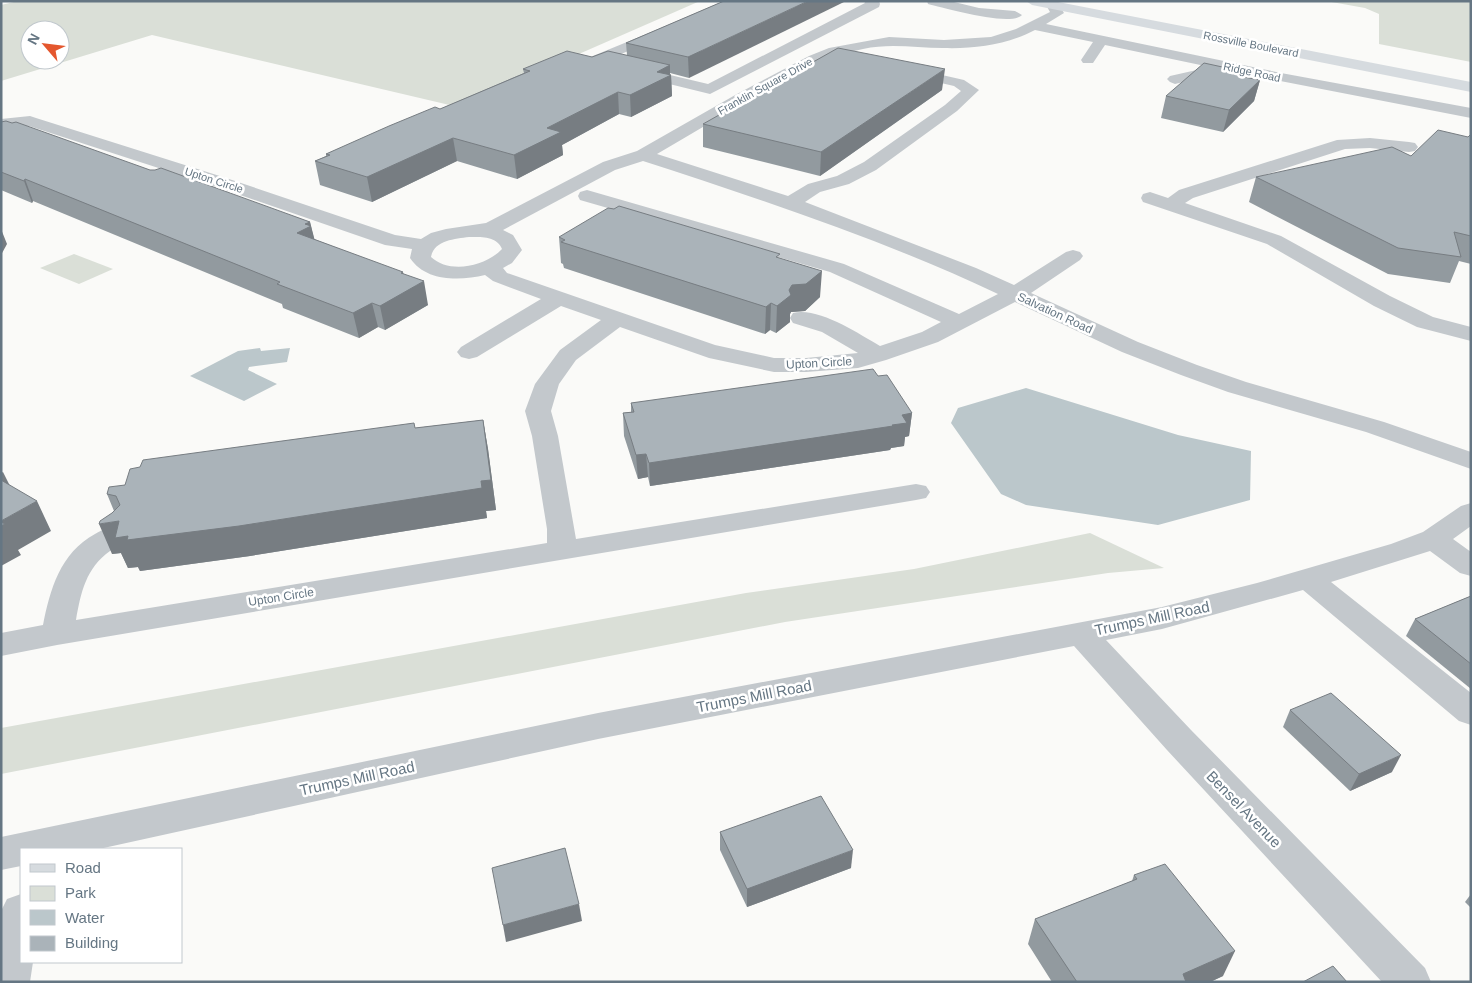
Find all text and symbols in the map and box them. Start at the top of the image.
north arrow [20,20,70,70]
street label: Rossville Boulevard [1202,29,1300,59]
text: N [24,31,43,47]
street label: Franklin Square Drive [716,55,814,117]
street label: Ridge Road [1222,60,1282,84]
street label: Upton Circle [183,165,245,195]
street label: Salvation Road [1015,289,1095,337]
street label: Upton Circle [786,354,853,372]
street label: Upton Circle [247,585,315,609]
street label: Trumps Mill Road [1093,598,1211,638]
street label: Trumps Mill Road [695,676,813,716]
street label: Trumps Mill Road [298,758,416,798]
street label: Bensel Avenue [1203,767,1285,851]
legend [20,848,182,963]
text: Road [65,859,101,876]
text: Park [65,884,96,901]
text: Water [65,909,104,926]
text: Building [65,934,118,951]

